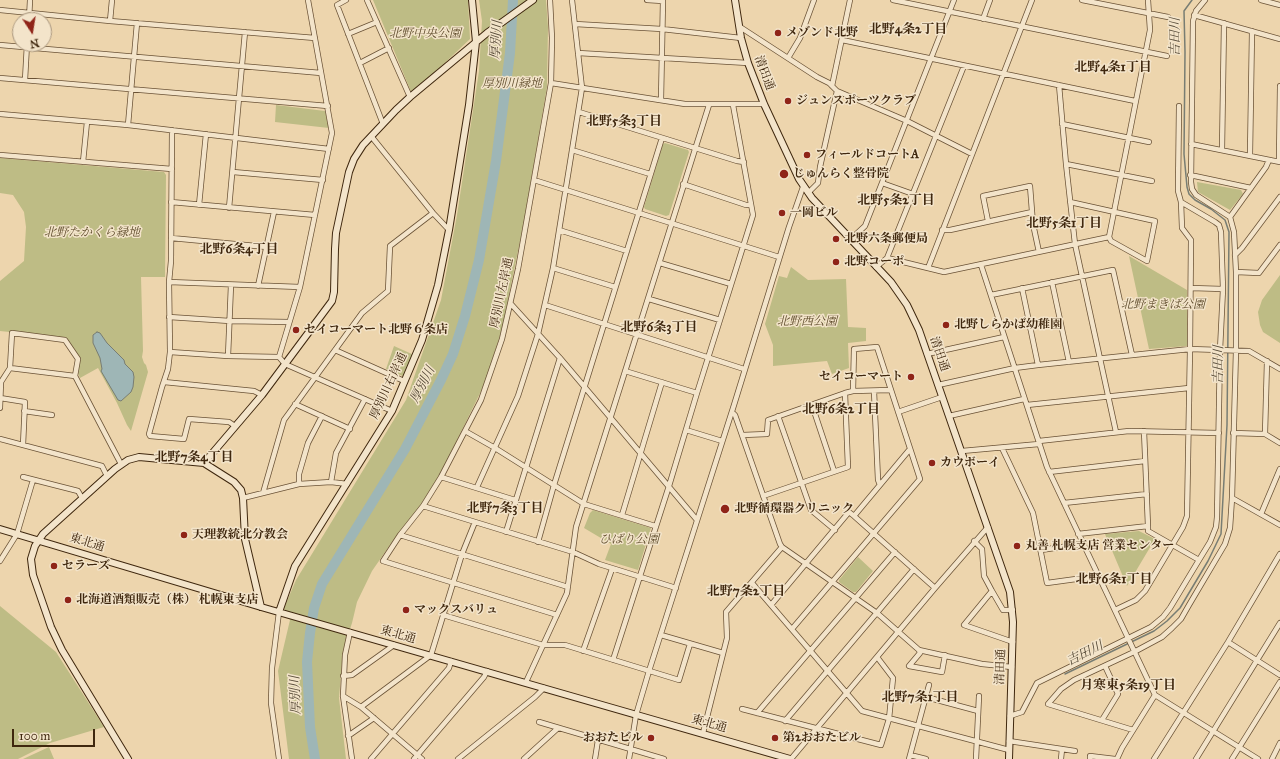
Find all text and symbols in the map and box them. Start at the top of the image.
north arrow [12,12,52,52]
water label: 吉田川 [1168,18,1184,56]
water label: 厚別川 [488,20,506,60]
district label: 北野4条2丁目 [869,22,947,38]
place label: メゾンド北野 [786,26,858,40]
park label: 北野中央公園 [389,27,461,41]
marker: メゾンド北野 [773,28,783,38]
text: N [28,36,40,51]
street label: 清田通 [751,54,777,92]
district label: 北野4条1丁目 [1074,60,1152,76]
park label: 厚別川緑地 [482,77,542,91]
place label: ジュンスポーツクラブ [796,94,916,108]
marker: ジュンスポーツクラブ [783,96,793,106]
district label: 北野5条3丁目 [586,114,662,130]
place label: フィールドコートA [815,148,919,162]
marker: フィールドコートA [802,150,812,160]
place label: じゅんらく整骨院 [793,167,889,181]
marker: じゅんらく整骨院 [778,168,790,180]
district label: 北野5条2丁目 [857,193,935,209]
place label: 一岡ビル [790,206,838,220]
marker: 一岡ビル [777,208,787,218]
district label: 北野5条1丁目 [1026,216,1102,232]
park label: 北野たかくら緑地 [44,226,140,240]
place label: 北野六条郵便局 [844,232,928,246]
marker: 北野六条郵便局 [831,234,841,244]
district label: 北野6条4丁目 [200,242,278,258]
place label: 北野コーポ [844,255,904,269]
street label: 厚別川左岸通 [487,256,517,330]
marker: 北野コーポ [831,257,841,267]
park label: 北野まきば公園 [1121,298,1205,312]
park label: 北野西公園 [777,315,837,329]
place label: 北野しらかば幼稚園 [954,318,1062,332]
district label: 北野6条3丁目 [621,320,697,336]
marker: 北野しらかば幼稚園 [941,320,951,330]
place label: セイコーマート北野６条店 [304,323,448,337]
marker: セイコーマート北野６条店 [291,325,301,335]
street label: 清田通 [926,335,952,373]
water label: 吉田川 [1211,345,1227,385]
street label: 厚別川右岸通 [367,350,411,422]
water label: 厚別川 [407,364,439,406]
place label: セイコーマート [819,370,903,384]
marker: セイコーマート [906,372,916,382]
district label: 北野6条2丁目 [802,402,880,418]
district label: 北野7条4丁目 [154,450,234,466]
place label: カウボーイ [940,456,1000,470]
marker: カウボーイ [927,458,937,468]
district label: 北野7条3丁目 [466,501,544,517]
place label: 北野循環器クリニック [734,502,854,516]
marker: 北野循環器クリニック [719,503,731,515]
place label: 天理教統北分教会 [192,528,288,542]
marker: 天理教統北分教会 [179,530,189,540]
street label: 東北通 [68,531,106,555]
park label: ひばり公園 [599,533,659,547]
place label: 丸善 札幌支店 営業センター [1025,539,1174,553]
marker: 丸善 札幌支店 営業センター [1012,541,1022,551]
place label: セラーズ [62,559,110,573]
marker: セラーズ [49,561,59,571]
district label: 北野6条1丁目 [1076,572,1152,588]
district label: 北野7条2丁目 [707,584,785,600]
place label: 北海道酒類販売（株） 札幌東支店 [76,593,259,607]
marker: 北海道酒類販売（株） 札幌東支店 [63,595,73,605]
place label: マックスバリュ [414,603,498,617]
marker: マックスバリュ [401,605,411,615]
street label: 東北通 [379,623,417,647]
water label: 吉田川 [1064,638,1106,670]
street label: 清田通 [993,649,1009,685]
water label: 厚別川 [288,675,304,715]
district label: 月寒東5条19丁目 [1080,678,1176,694]
district label: 北野7条1丁目 [881,690,959,706]
street label: 東北通 [690,712,728,736]
scale bar [14,721,97,747]
text: 100 m [19,729,50,743]
place label: おおたビル [583,731,643,745]
place label: 第2おおたビル [783,731,861,745]
marker: おおたビル [646,733,656,743]
marker: 第2おおたビル [770,733,780,743]

